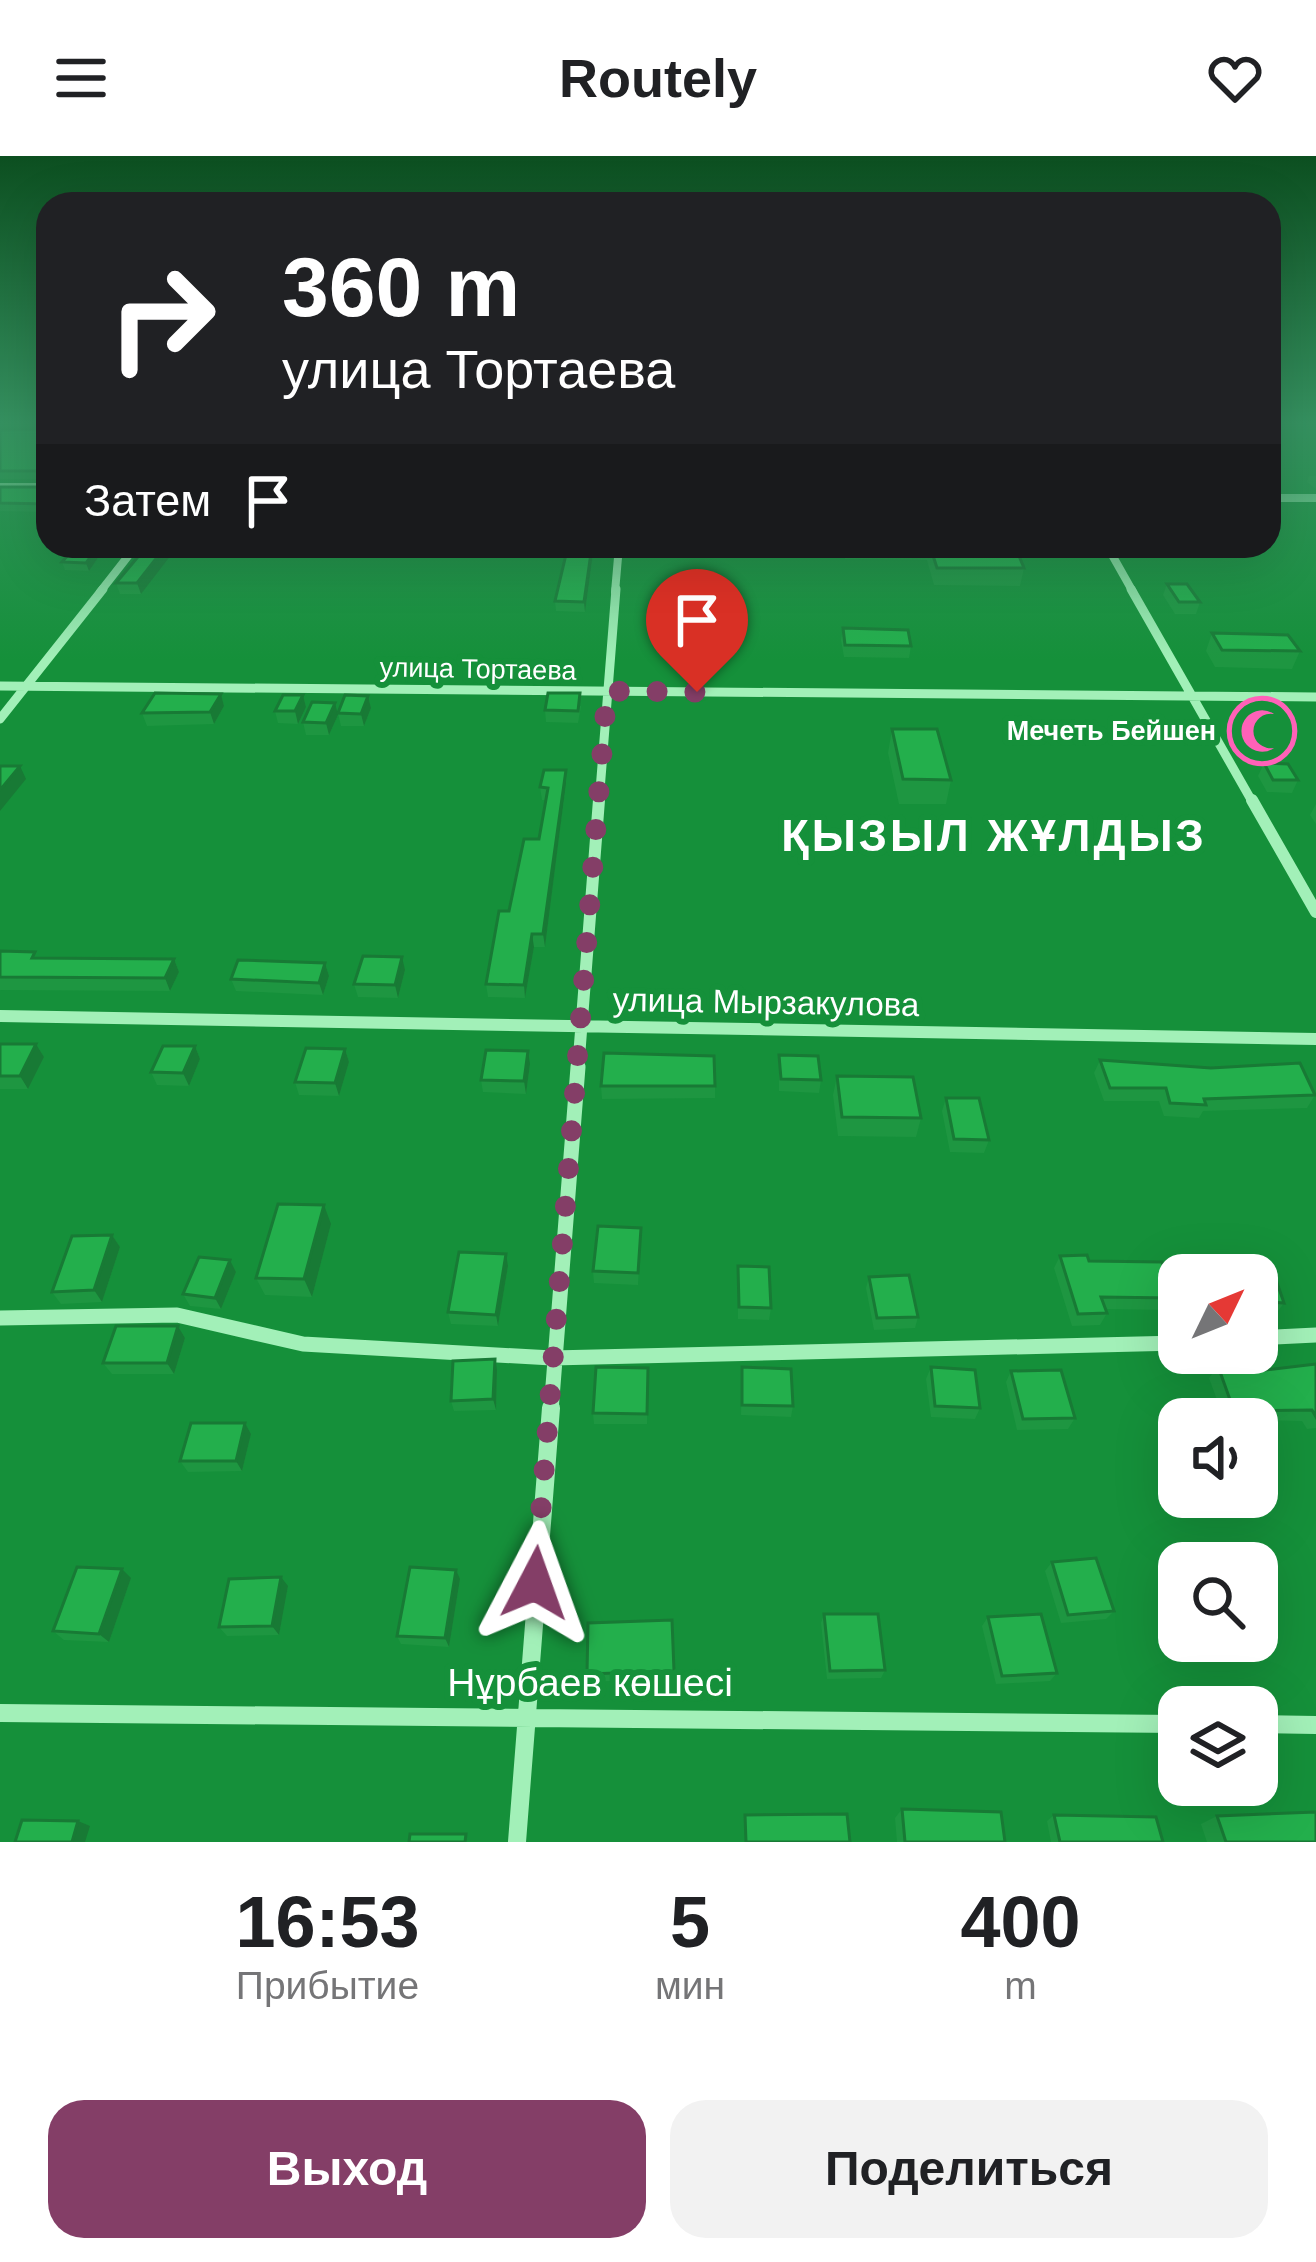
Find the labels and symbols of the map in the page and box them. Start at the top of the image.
pin [646,569,748,692]
street label: улица Тортаева [379,652,578,686]
mosque icon: Мечеть Бейшен [1227,696,1297,766]
place label: Мечеть Бейшен [1007,716,1216,746]
district label: ҚЫЗЫЛ ЖҰЛДЫЗ [781,810,1207,861]
street label: улица Мырзакулова [612,981,920,1023]
north arrow [1158,1254,1278,1374]
position arrow [472,1520,598,1646]
street label: Нұрбаев көшесі [447,1661,733,1704]

